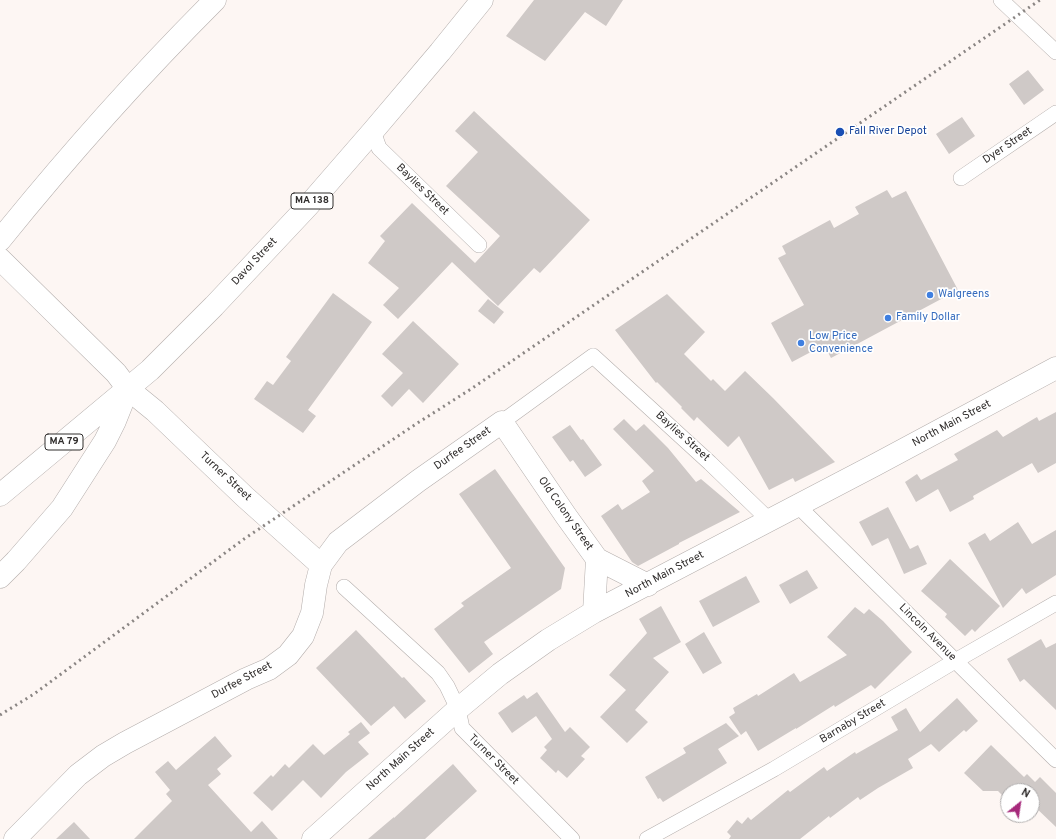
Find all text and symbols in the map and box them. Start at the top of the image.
place label: Fall River Depot [849,125,927,139]
street label: Dyer Street [981,125,1035,167]
marker: Fall River Depot [834,126,846,138]
street label: Baylies Street [393,161,451,219]
road number: MA 138 [291,193,333,209]
street label: Davol Street [230,235,280,289]
place label: Walgreens [938,288,989,302]
marker: Walgreens [925,290,935,300]
place label: Family Dollar [896,311,960,325]
marker: Family Dollar [883,313,893,323]
place label: Low Price Convenience [809,330,873,356]
marker: Low Price Convenience [796,338,806,348]
street label: North Main Street [910,398,994,450]
street label: Baylies Street [652,409,712,465]
street label: Durfee Street [432,425,494,473]
road number: MA 79 [45,434,83,450]
street label: Turner Street [196,450,254,504]
street label: Old Colony Street [535,475,595,553]
street label: North Main Street [623,549,707,601]
street label: Lincoln Avenue [896,602,958,664]
street label: Durfee Street [210,660,274,702]
street label: Barnaby Street [818,697,888,747]
street label: North Main Street [364,726,438,794]
street label: Turner Street [465,732,521,788]
north arrow [1000,783,1040,823]
text: N [1019,785,1032,802]

